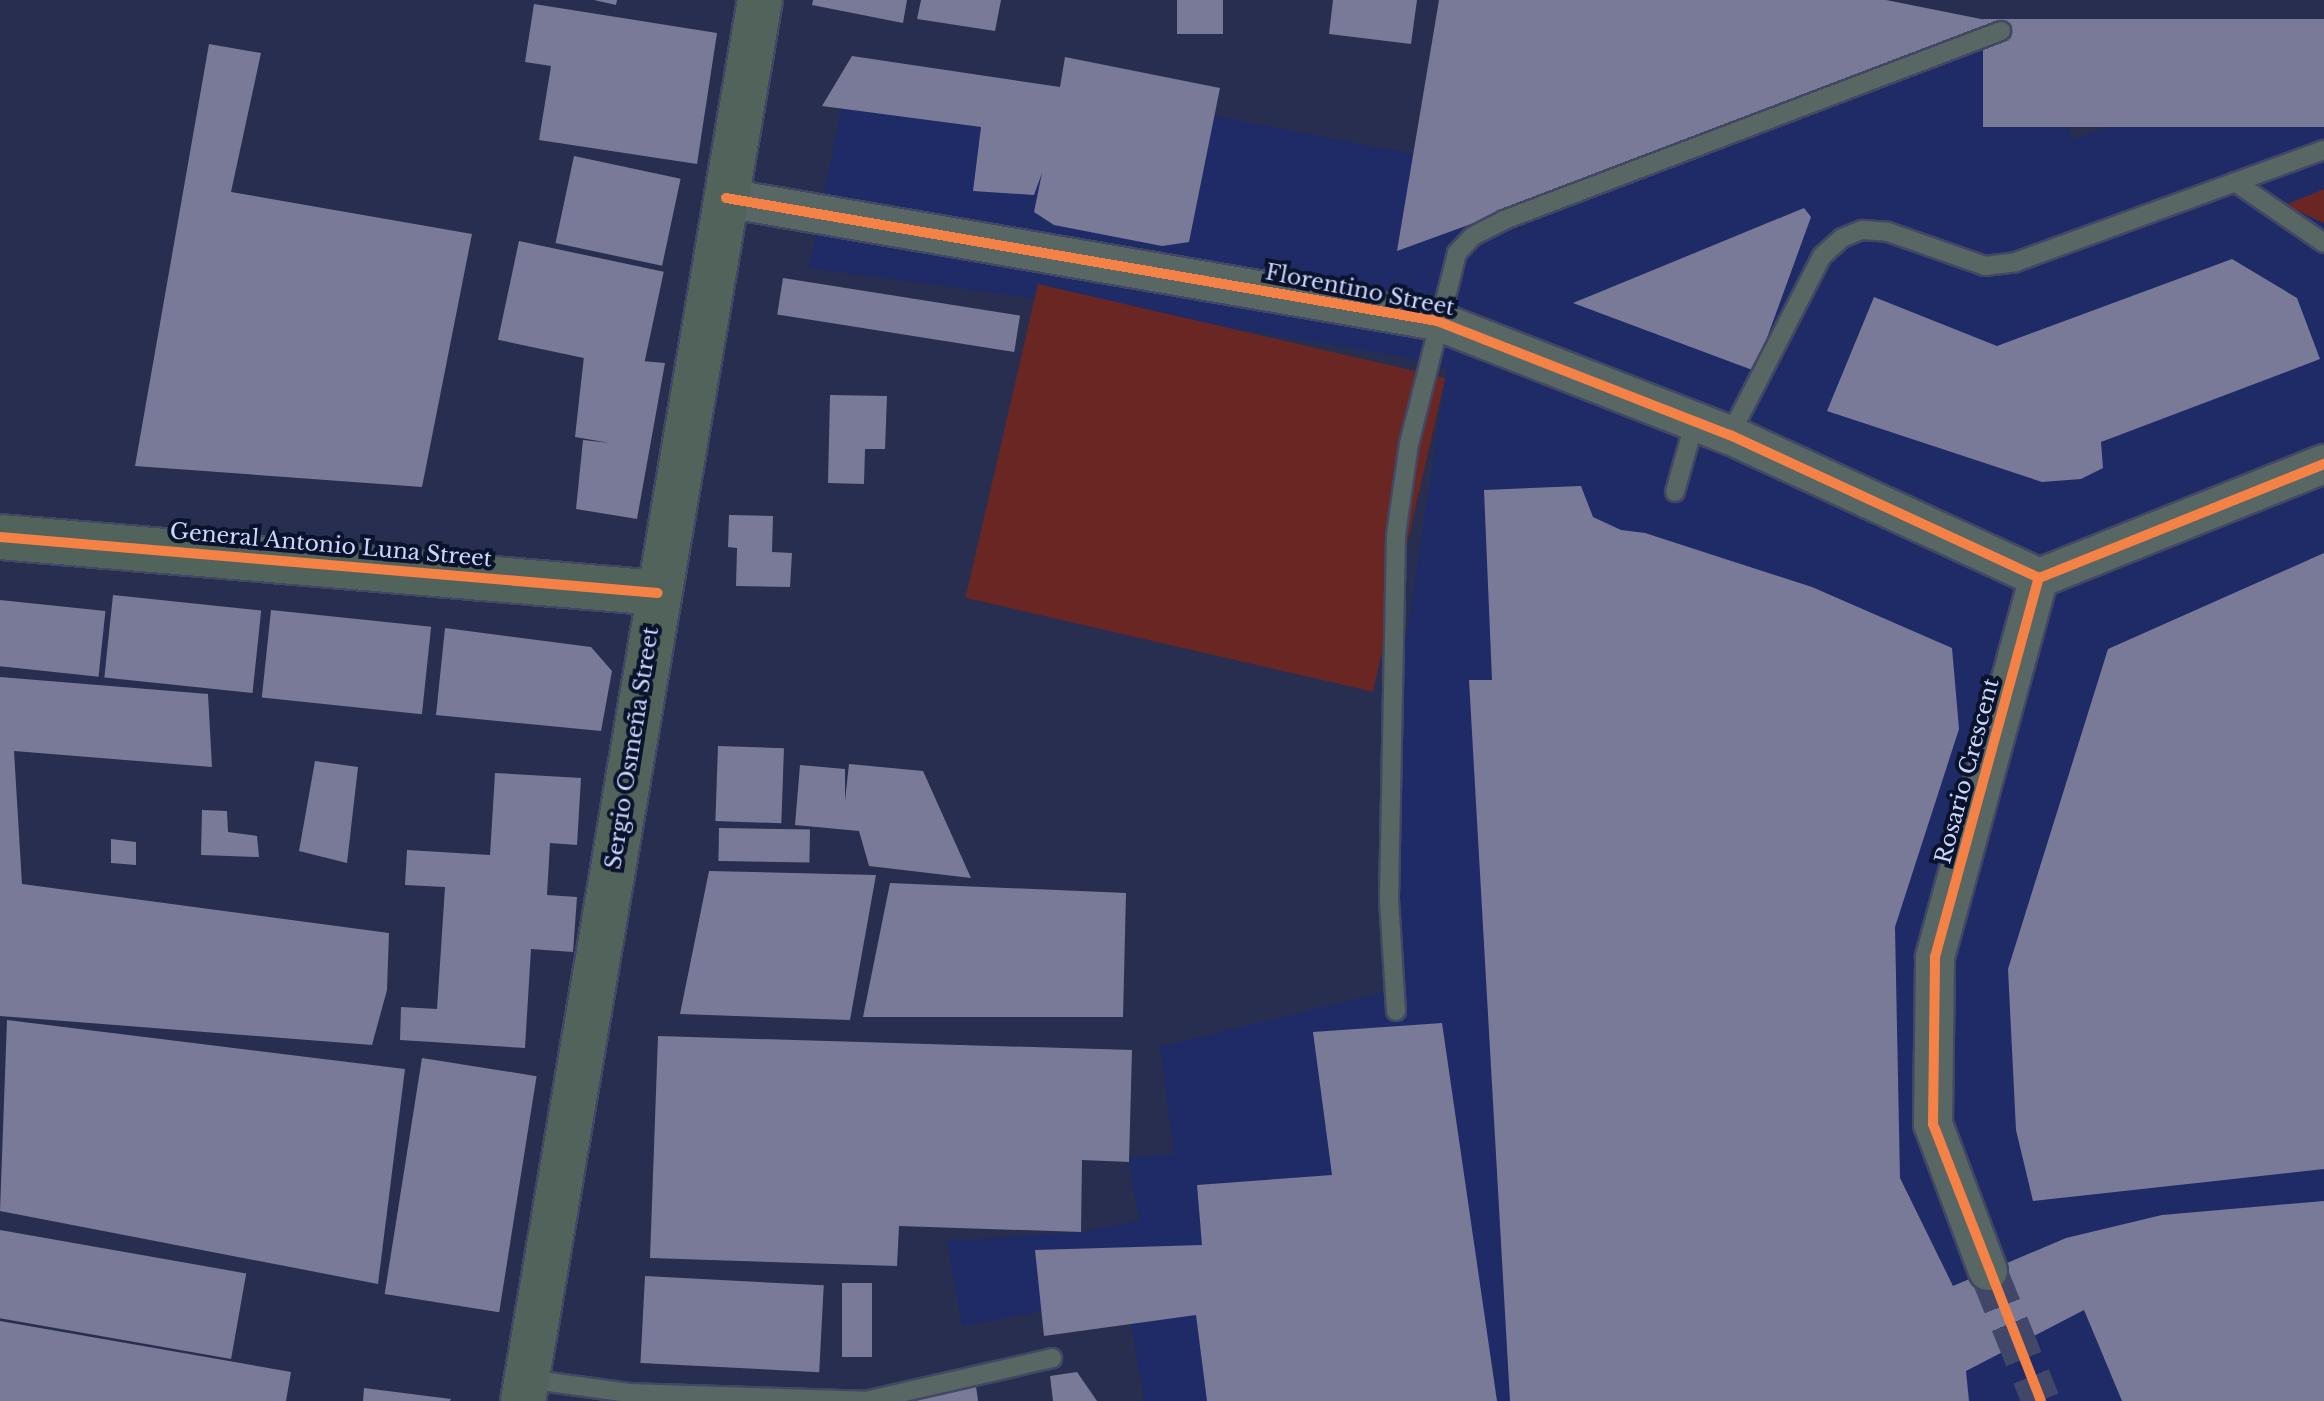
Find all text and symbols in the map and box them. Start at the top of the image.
street label: Florentino Street [1263,259,1457,321]
street label: General Antonio Luna Street [168,518,494,572]
street label: Sergio Osmeña Street [600,625,664,871]
street label: Rosario Crescent [1930,675,2004,867]

